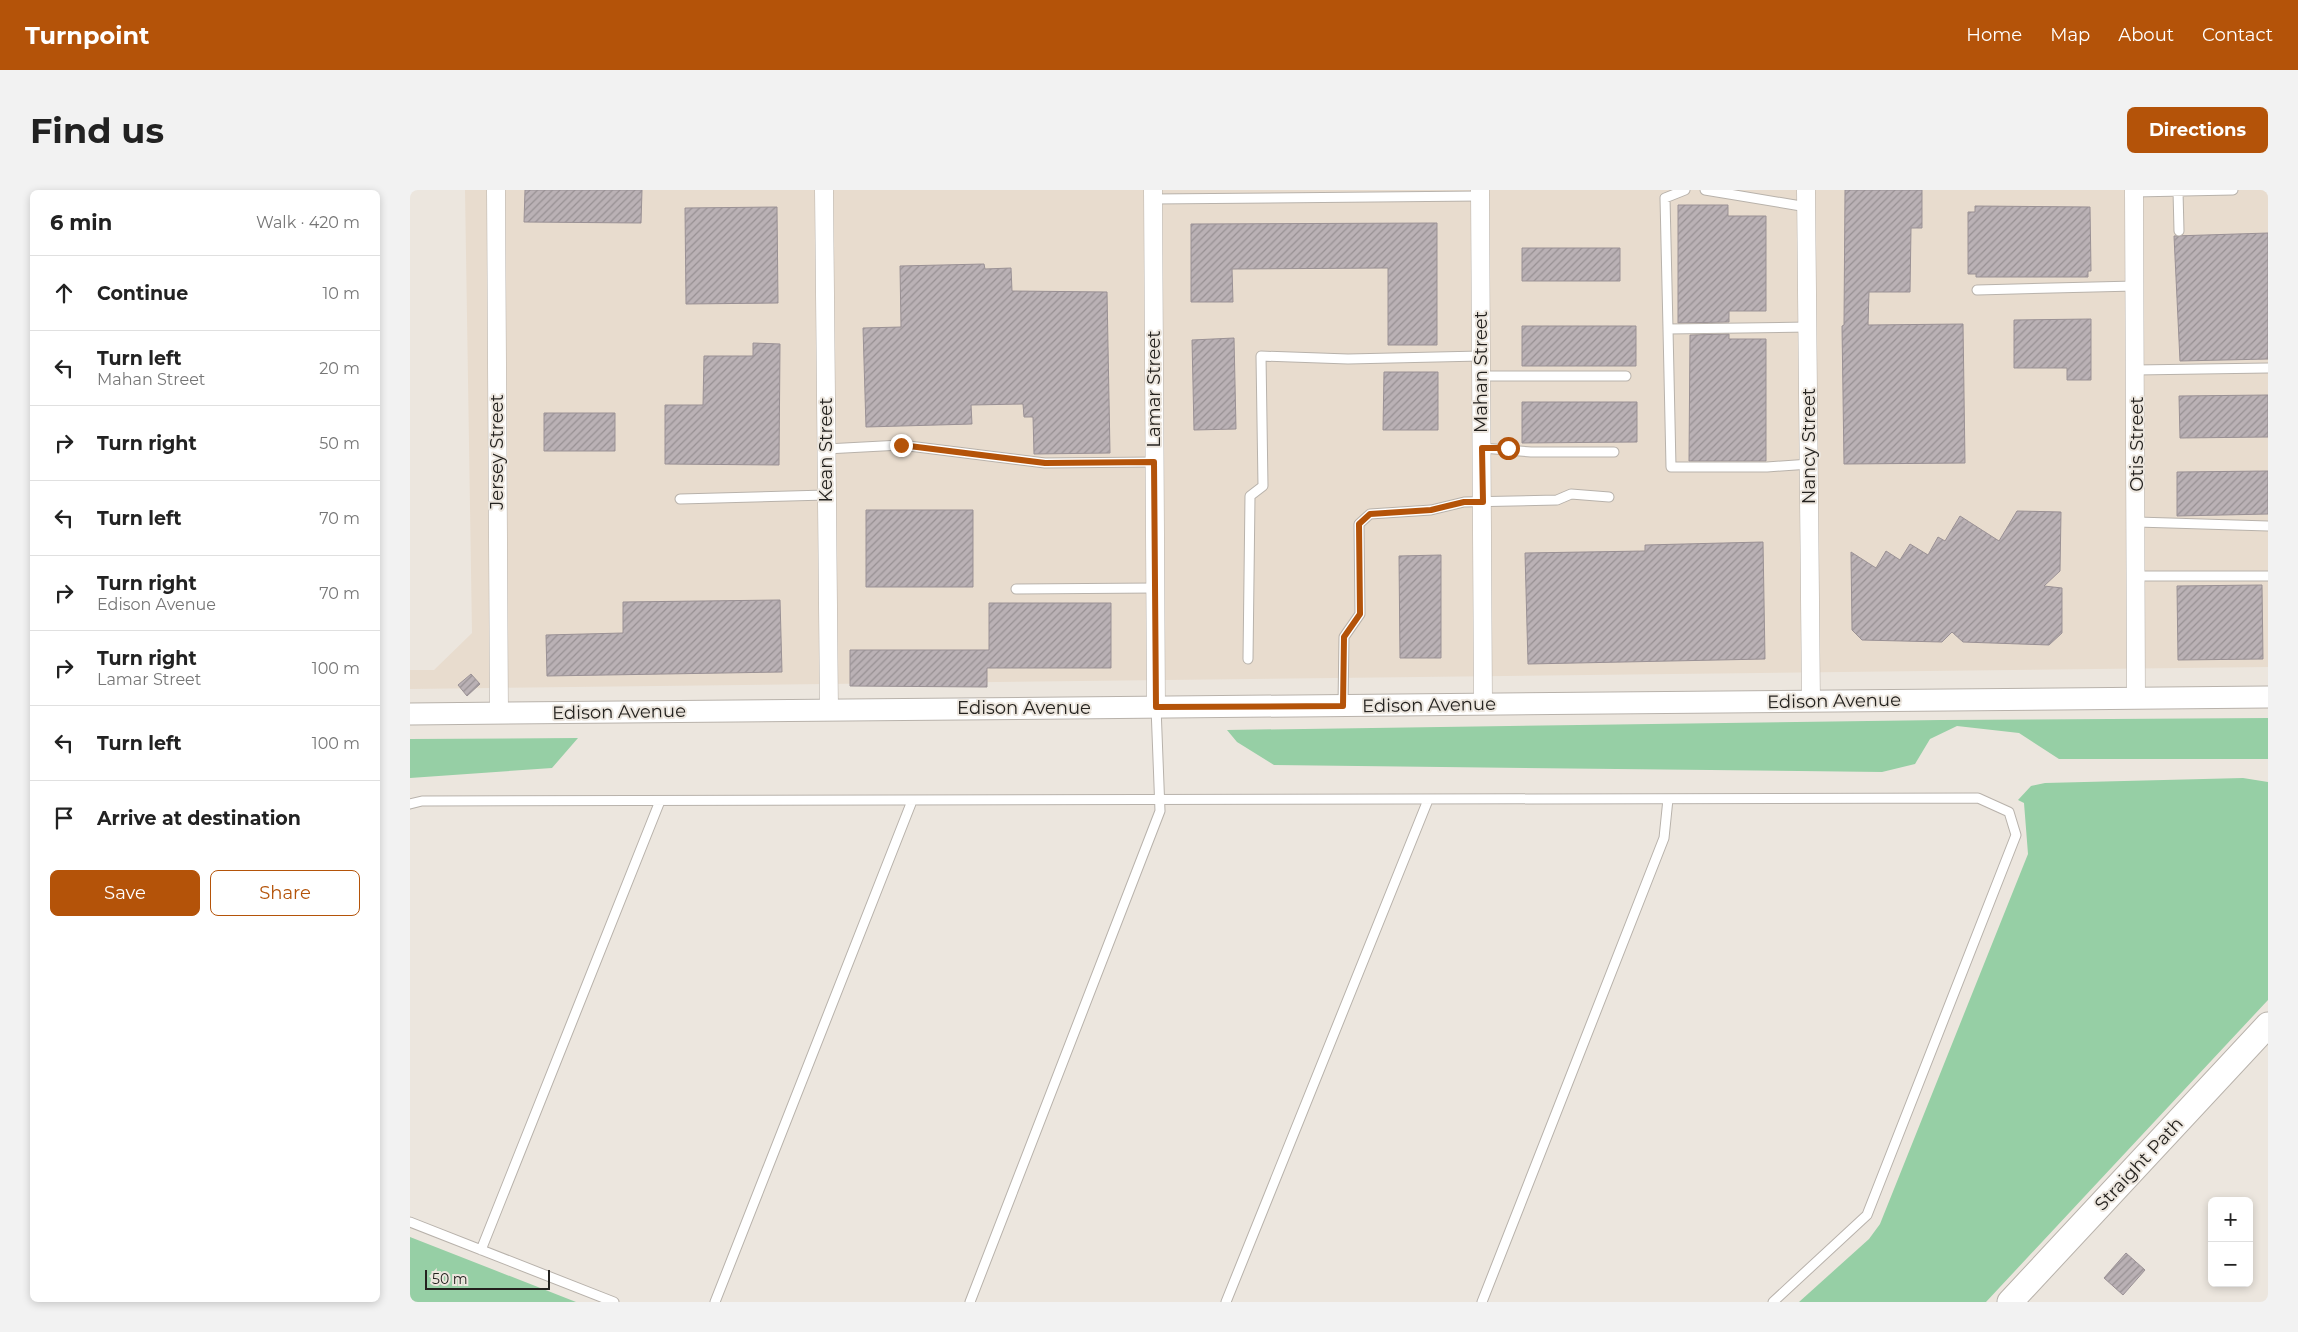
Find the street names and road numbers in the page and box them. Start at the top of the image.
street label: Mahan Street [1470,311,1492,433]
street label: Lamar Street [1143,330,1165,448]
street label: Nancy Street [1798,388,1820,504]
street label: Jersey Street [486,394,508,511]
street label: Otis Street [2126,396,2148,492]
street label: Kean Street [815,398,837,502]
street label: Edison Avenue [1767,689,1901,713]
street label: Edison Avenue [1362,693,1496,717]
street label: Edison Avenue [957,697,1091,719]
street label: Edison Avenue [552,700,686,724]
street label: Straight Path [2090,1113,2188,1215]

